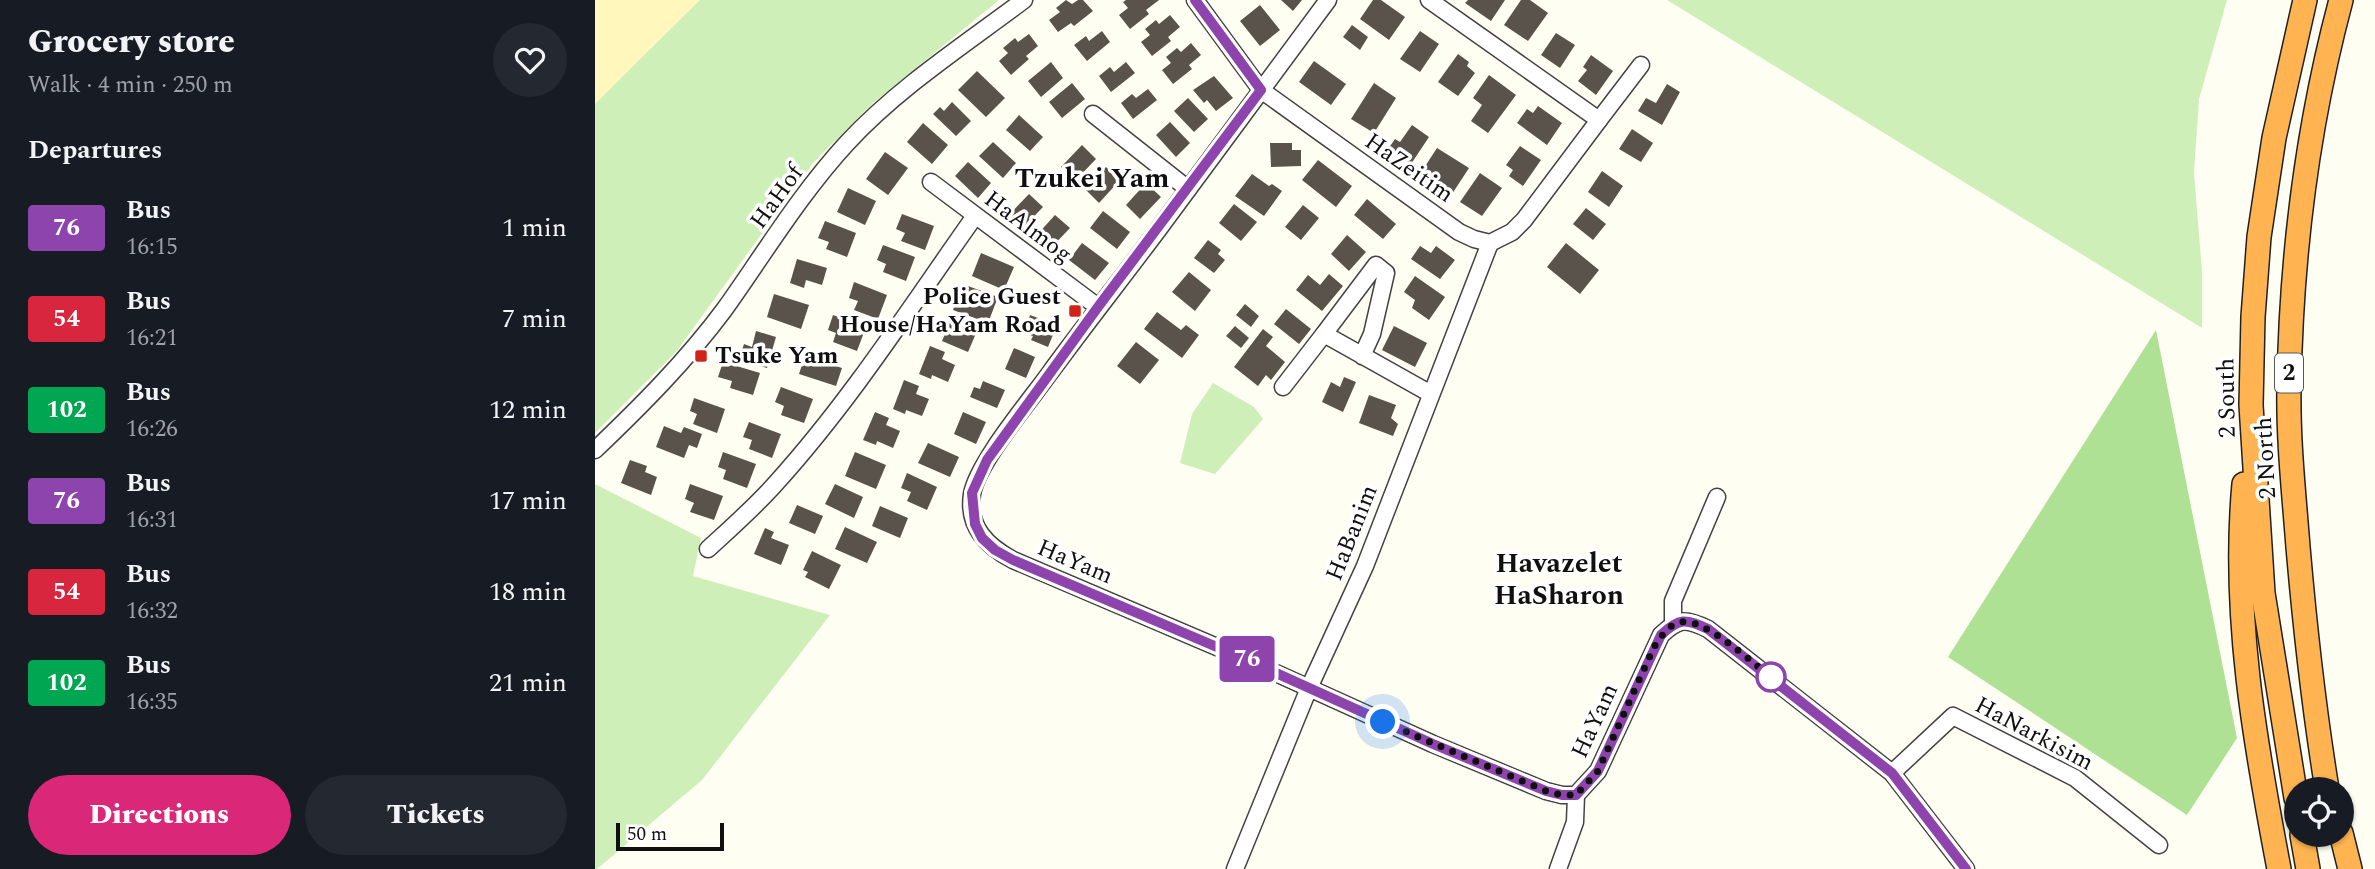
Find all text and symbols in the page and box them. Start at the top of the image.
text: Grocery store [28,17,235,67]
button: heart [493,23,567,97]
text: Walk · 4 min · 250 m [28,68,233,103]
street label: HaZeitim [1357,124,1461,212]
text: Departures [28,130,162,170]
street label: HaHof [741,156,814,237]
district label: Tzukei Yam [1014,157,1170,200]
street label: HaAlmog [976,182,1080,272]
text: Bus [126,190,171,230]
text: 1 min [502,208,567,248]
text: 76 [53,210,80,246]
text: 16:15 [126,230,178,265]
place label: Police Guest House/HaYam Road [840,279,1061,343]
text: Bus [126,281,171,321]
text: 7 min [502,299,567,339]
text: 54 [53,301,80,337]
marker: Police Guest House/HaYam Road [1067,303,1083,319]
text: 16:21 [126,321,178,356]
place label: Tsuke Yam [715,338,839,374]
marker: Tsuke Yam [693,348,709,364]
road number: 2 [2275,354,2303,392]
street label: 2 South [2208,358,2246,438]
text: Bus [126,372,171,412]
text: 12 min [489,390,567,430]
text: 102 [46,392,87,428]
text: 16:26 [126,412,178,447]
street label: 2 North [2246,416,2286,500]
text: Bus [126,463,171,503]
street label: HaBanim [1316,480,1388,586]
text: 17 min [489,481,567,521]
text: 76 [53,483,80,519]
text: 16:31 [126,503,178,538]
street label: HaYam [1032,530,1118,594]
district label: Havazelet HaSharon [1494,542,1624,617]
text: Bus [126,554,171,594]
text: 18 min [489,572,567,612]
text: 54 [53,574,80,610]
text: 16:32 [126,594,178,629]
line badge: 76 [1215,636,1279,682]
text: 76 [1234,641,1260,677]
text: Bus [126,645,171,685]
unlabelled marker [1756,662,1786,692]
text: 21 min [489,663,567,703]
text: 102 [46,665,87,701]
street label: HaYam [1562,678,1628,764]
text: 16:35 [126,685,178,720]
street label: HaNarkisim [1968,688,2100,780]
your location [1365,704,1400,739]
button: Directions [28,775,291,855]
button: Tickets [305,775,567,855]
map controls [2284,777,2354,847]
button: locate [2284,777,2354,847]
scale bar [616,820,725,852]
text: 50 m [627,820,667,849]

